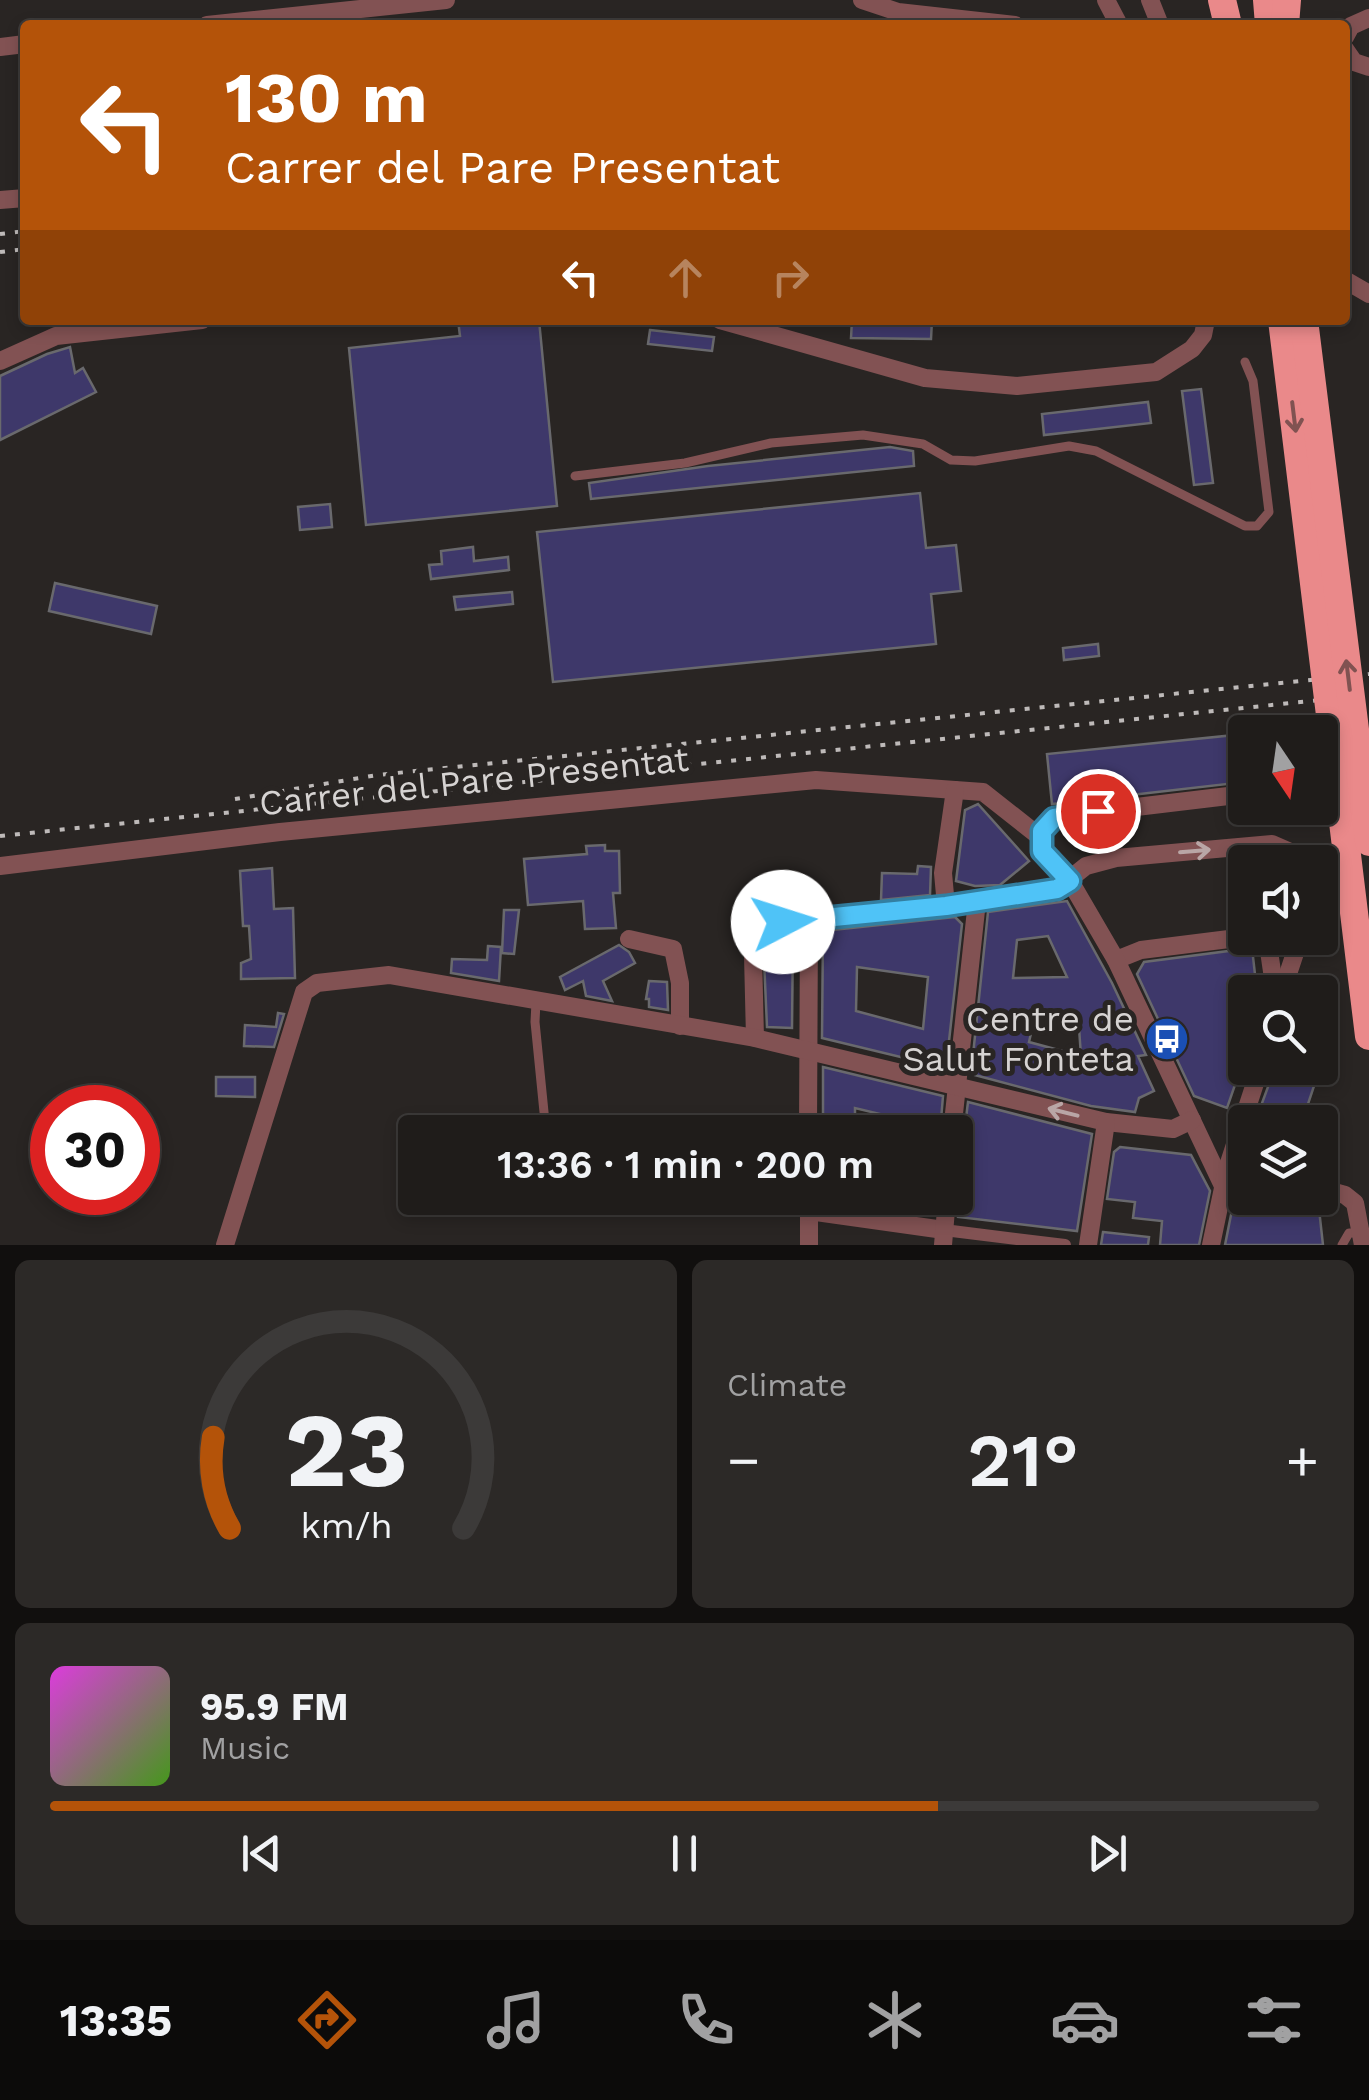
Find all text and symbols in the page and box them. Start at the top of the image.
text: 130 m [225,57,428,139]
icon: left [60,60,190,190]
text: Carrer del Pare Presentat [225,141,780,194]
icon: left [553,250,608,305]
icon: ahead [658,250,713,305]
icon: right [763,250,818,305]
one-way arrow [1285,400,1304,432]
one-way arrow [1339,660,1357,692]
north arrow [1228,715,1338,825]
map controls [1228,715,1338,1215]
street label: Carrer del Pare Presentat [257,738,691,824]
pin [1056,769,1141,854]
icon: arrive [1071,784,1126,839]
one-way arrow [1178,841,1210,860]
button: sound [1228,845,1338,955]
position arrow [731,870,835,974]
button: search [1228,975,1338,1085]
place label: Centre de Salut Fonteta [903,998,1134,1080]
bus stop icon: Centre de Salut Fonteta [1144,1016,1190,1062]
speed limit sign: 30 [30,1085,160,1215]
one-way arrow [1048,1101,1079,1120]
button: layers [1228,1105,1338,1215]
text: 13:36 · 1 min · 200 m [497,1143,874,1187]
text: Climate [727,1366,847,1404]
text: 23 [284,1389,408,1511]
text: 21° [967,1416,1079,1504]
text: − [727,1428,760,1492]
text: + [1286,1428,1319,1492]
text: km/h [300,1505,392,1547]
text: 95.9 FM [200,1685,348,1729]
text: Music [200,1729,290,1767]
icon: previous [234,1826,289,1881]
icon: pause [657,1826,712,1881]
icon: next [1080,1826,1135,1881]
icon: directions [292,1985,362,2055]
icon: music [481,1985,551,2055]
icon: phone [671,1985,741,2055]
icon: climate [860,1985,930,2055]
icon: car [1050,1985,1120,2055]
icon: filters [1239,1985,1309,2055]
text: 13:35 [60,1994,172,2047]

